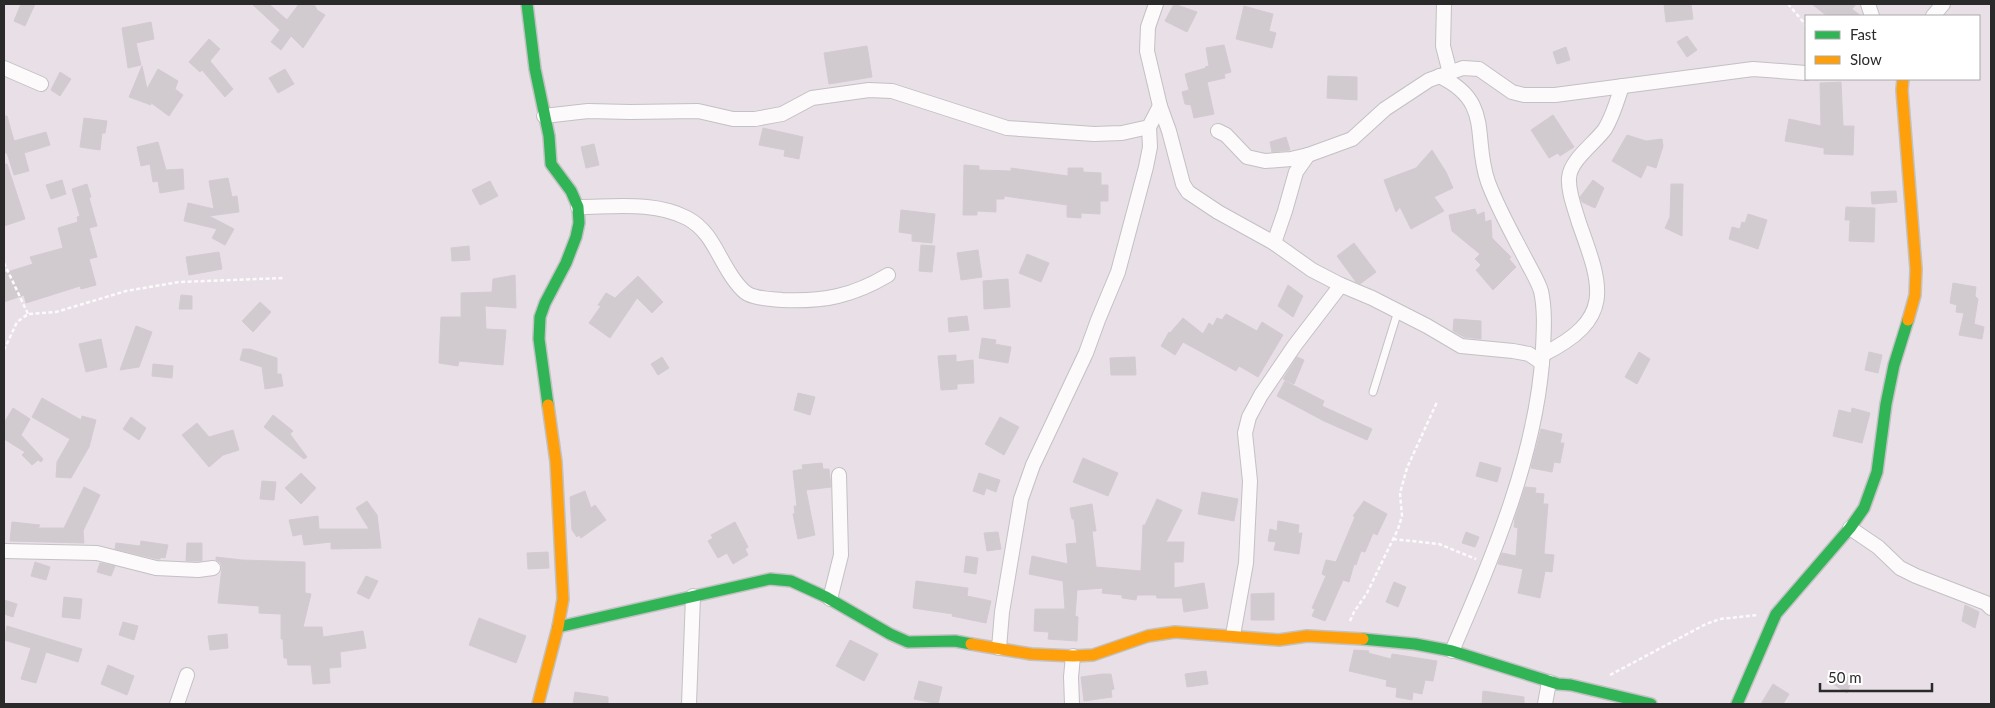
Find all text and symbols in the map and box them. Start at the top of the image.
legend [1805,15,1980,80]
text: Fast [1850,25,1877,43]
text: Slow [1850,50,1882,68]
scale bar [1820,660,1932,692]
text: 50 m [1828,668,1862,686]

